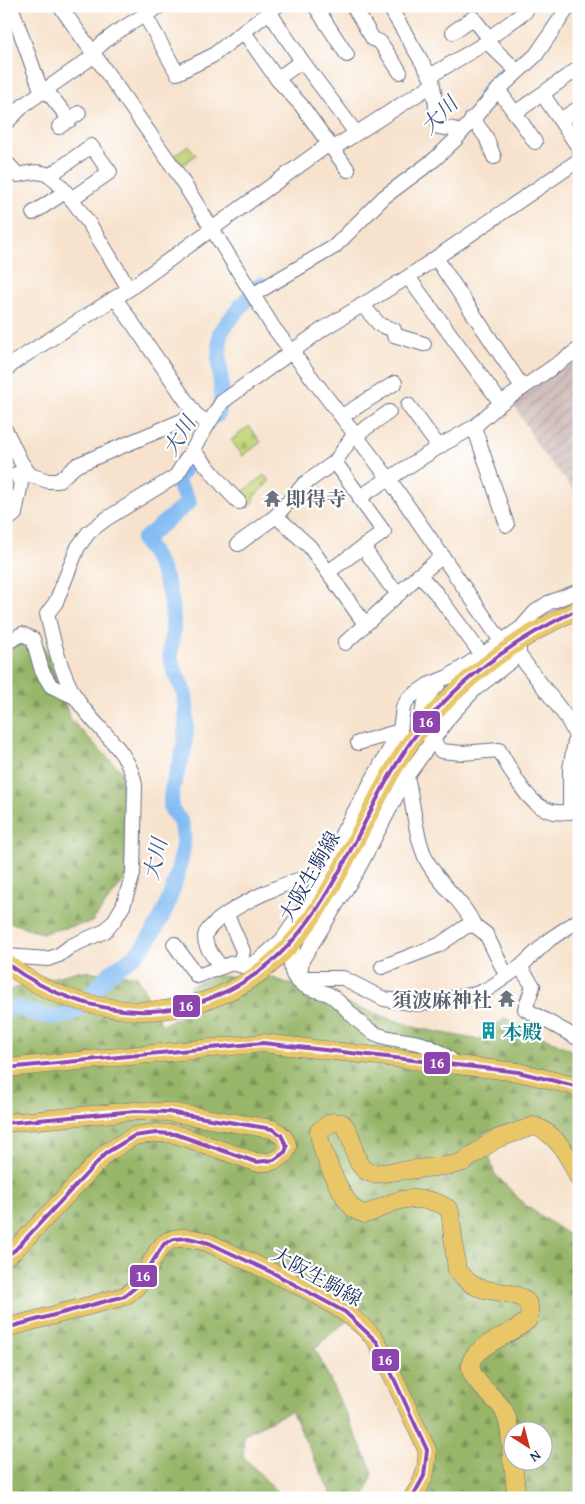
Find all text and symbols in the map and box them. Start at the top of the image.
water label: 大川 [413,88,466,141]
water label: 大川 [155,408,204,462]
place label: 即得寺 [286,484,346,513]
temple icon: 即得寺 [262,488,282,508]
line badge: 16 [412,710,441,734]
text: 16 [419,712,433,732]
street label: 大阪生駒線 [271,825,347,927]
water label: 大川 [135,833,175,883]
place label: 須波麻神社 [392,985,492,1014]
temple icon: 須波麻神社 [496,989,516,1009]
line badge: 16 [172,994,201,1018]
text: 16 [179,996,193,1016]
place label: 本殿 [502,1017,542,1046]
building icon: 本殿 [478,1021,498,1041]
line badge: 16 [423,1051,451,1075]
text: 16 [430,1053,444,1073]
street label: 大阪生駒線 [266,1239,368,1313]
line badge: 16 [129,1264,158,1288]
text: 16 [136,1266,150,1286]
line badge: 16 [371,1348,400,1372]
text: 16 [378,1350,392,1370]
north arrow [502,1422,552,1472]
text: N [525,1446,545,1468]

